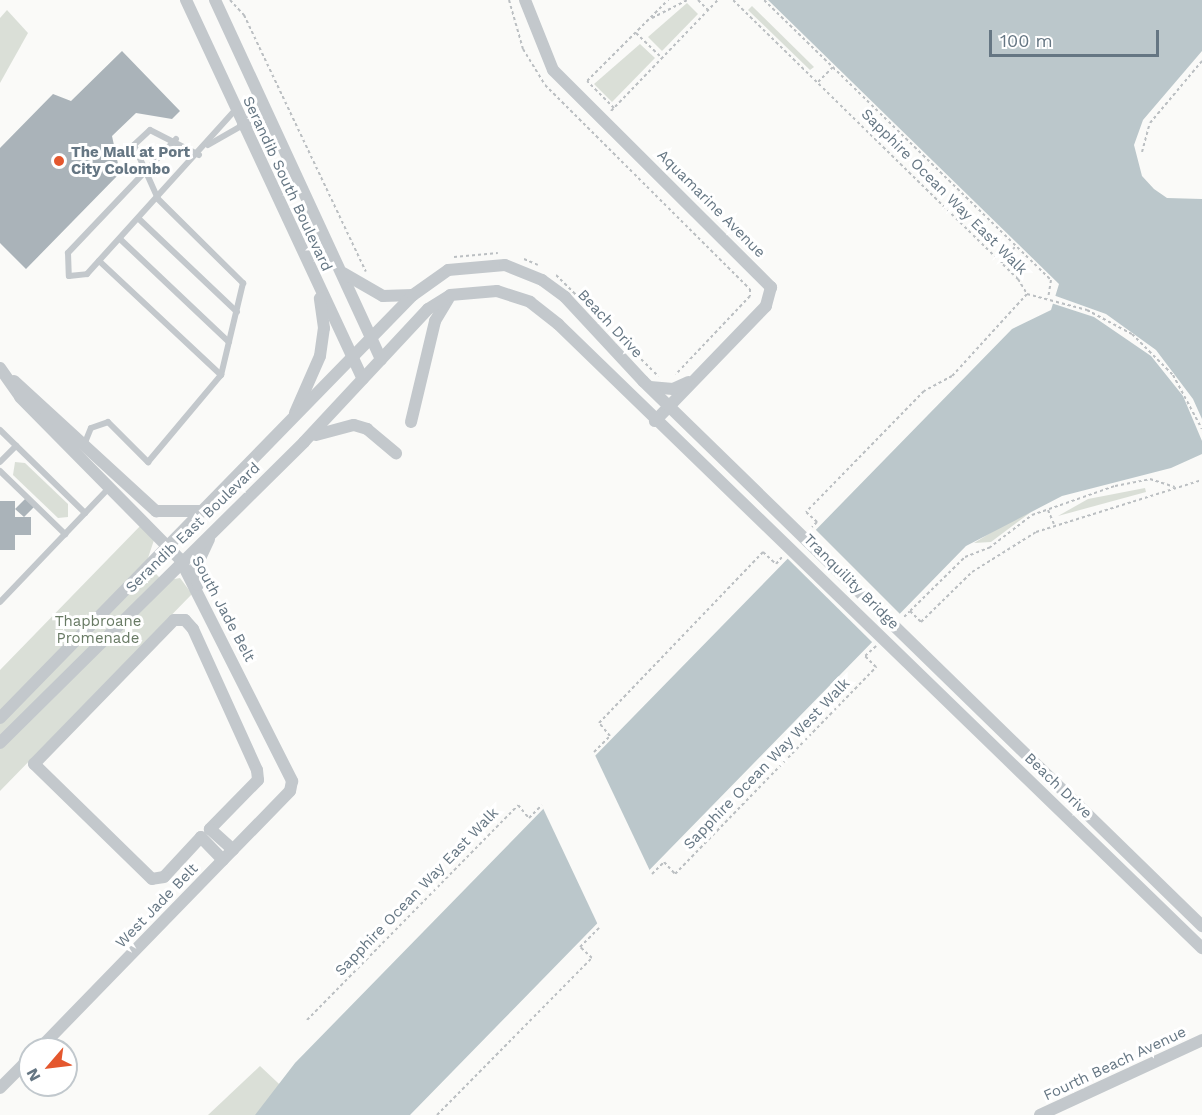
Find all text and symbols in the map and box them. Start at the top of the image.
scale bar [992,18,1162,56]
text: 100 m [1000,30,1053,51]
street label: Serandib South Boulevard [239,94,335,274]
street label: Sapphire Ocean Way East Walk [857,105,1031,279]
place label: The Mall at Port City Colombo [71,143,190,178]
street label: Aquamarine Avenue [653,146,769,262]
marker: The Mall at Port City Colombo [52,154,66,168]
street label: Beach Drive [574,286,646,362]
street label: Serandib East Boulevard [122,459,264,597]
street label: Tranquility Bridge [799,530,903,634]
street label: South Jade Belt [187,553,259,665]
park label: Thapbroane Promenade [55,612,141,647]
street label: Sapphire Ocean Way West Walk [680,674,854,854]
street label: Beach Drive [1020,749,1096,823]
street label: Sapphire Ocean Way East Walk [331,804,503,980]
street label: West Jade Belt [112,860,202,952]
street label: Fourth Beach Avenue [1041,1023,1189,1105]
north arrow [18,1037,78,1097]
text: N [22,1065,45,1084]

